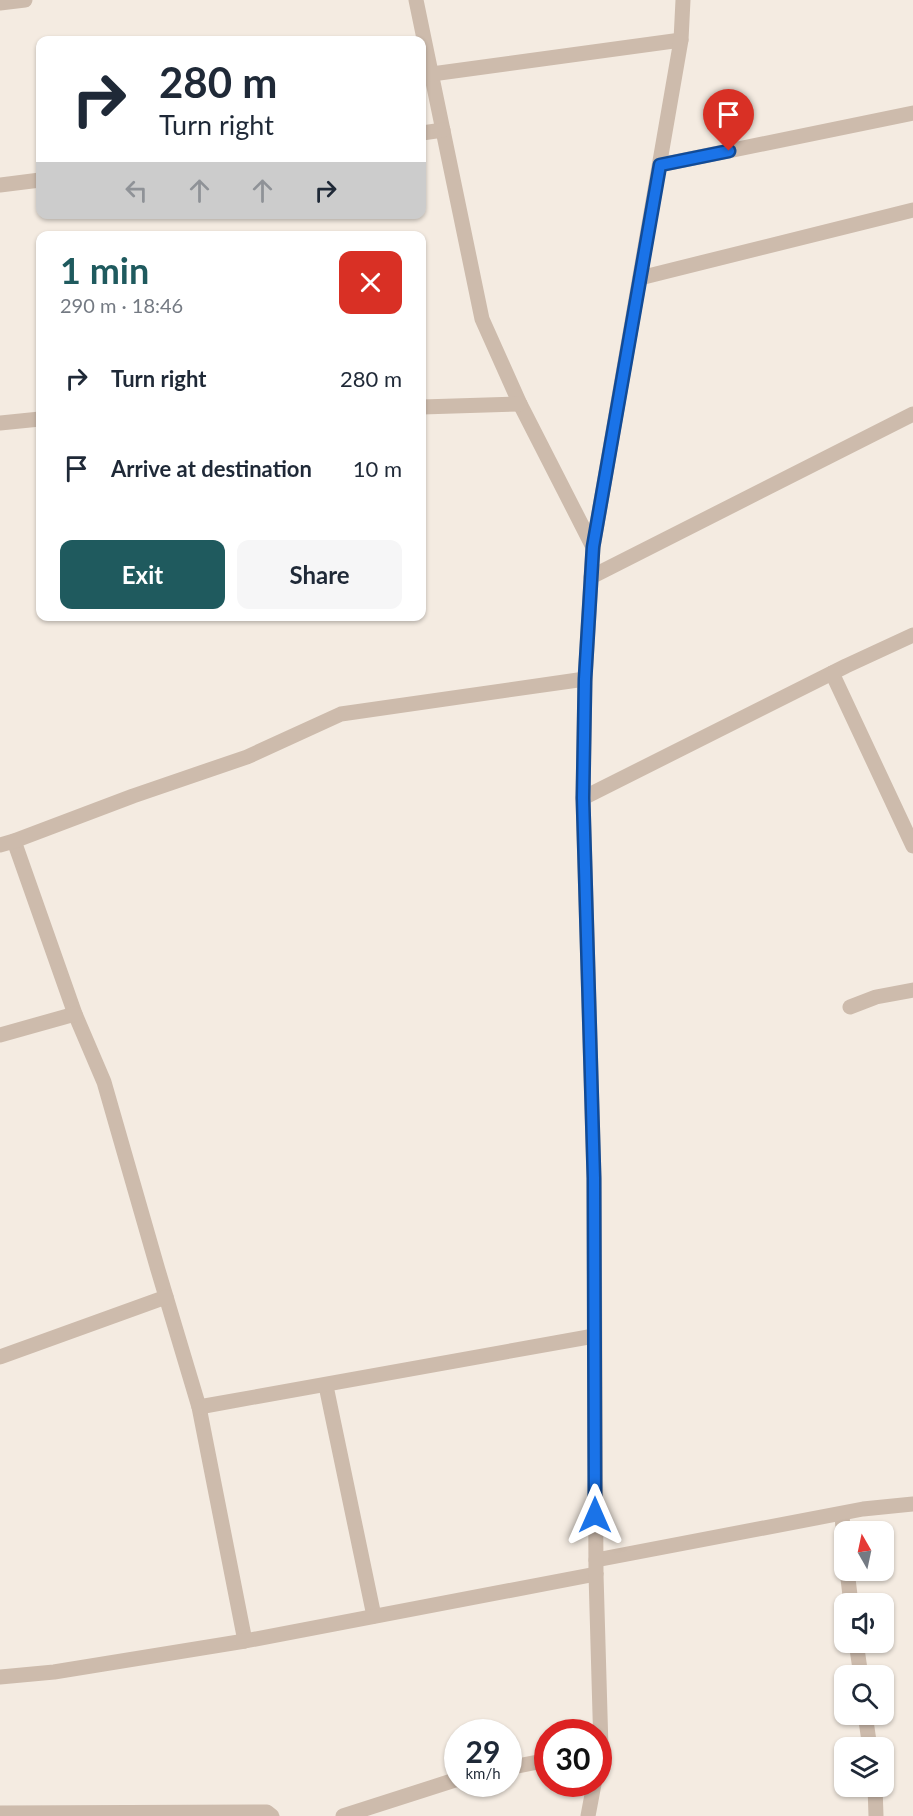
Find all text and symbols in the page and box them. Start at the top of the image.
text: 280 m [159,57,277,107]
icon: right [60,60,138,138]
pin [703,89,754,151]
icon: arrive [712,98,745,131]
text: Turn right [159,108,274,141]
icon: left [120,174,153,207]
icon: ahead [183,174,216,207]
icon: ahead [246,174,279,207]
icon: right [309,174,342,207]
text: 1 min [60,248,149,292]
button: close [339,251,402,314]
text: 290 m · 18:46 [60,293,183,317]
icon: right [60,362,93,395]
text: Turn right [111,365,206,392]
text: 280 m [340,365,402,392]
icon: arrive [60,452,93,485]
text: Arrive at destination [111,455,312,482]
text: 10 m [353,455,402,482]
button: Exit [60,540,225,609]
button: Share [237,540,402,609]
position arrow [563,1483,627,1547]
north arrow [834,1521,894,1581]
map controls [834,1521,894,1797]
button: sound [834,1593,894,1653]
button: search [834,1665,894,1725]
speed limit sign: 30 [534,1719,612,1797]
text: 29 [466,1733,500,1769]
button: layers [834,1737,894,1797]
text: km/h [465,1764,501,1782]

